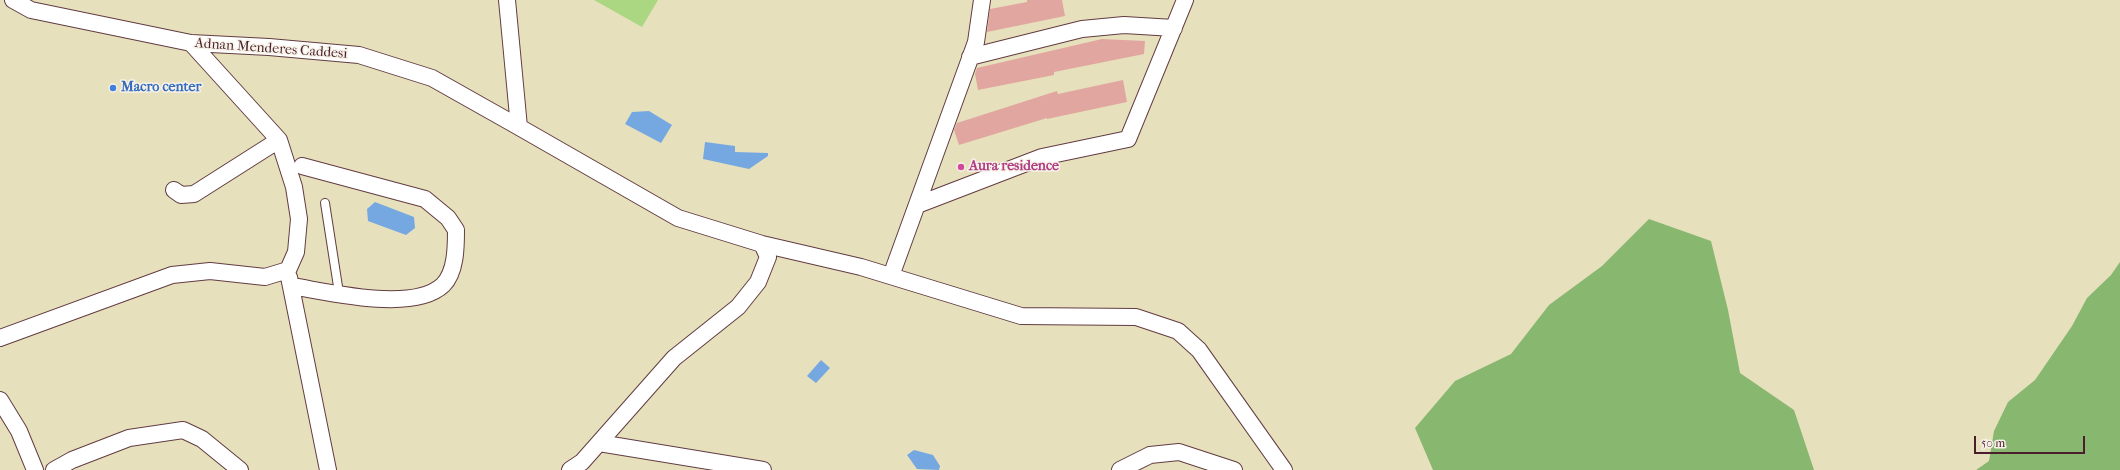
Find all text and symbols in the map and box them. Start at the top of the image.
street label: Adnan Menderes Caddesi [194,35,348,63]
place label: Macro center [121,80,201,96]
marker: Macro center [108,83,118,93]
place label: Aura residence [969,159,1059,175]
marker: Aura residence [956,162,966,172]
scale bar [1976,428,2087,454]
text: 50 m [1981,436,2005,450]

